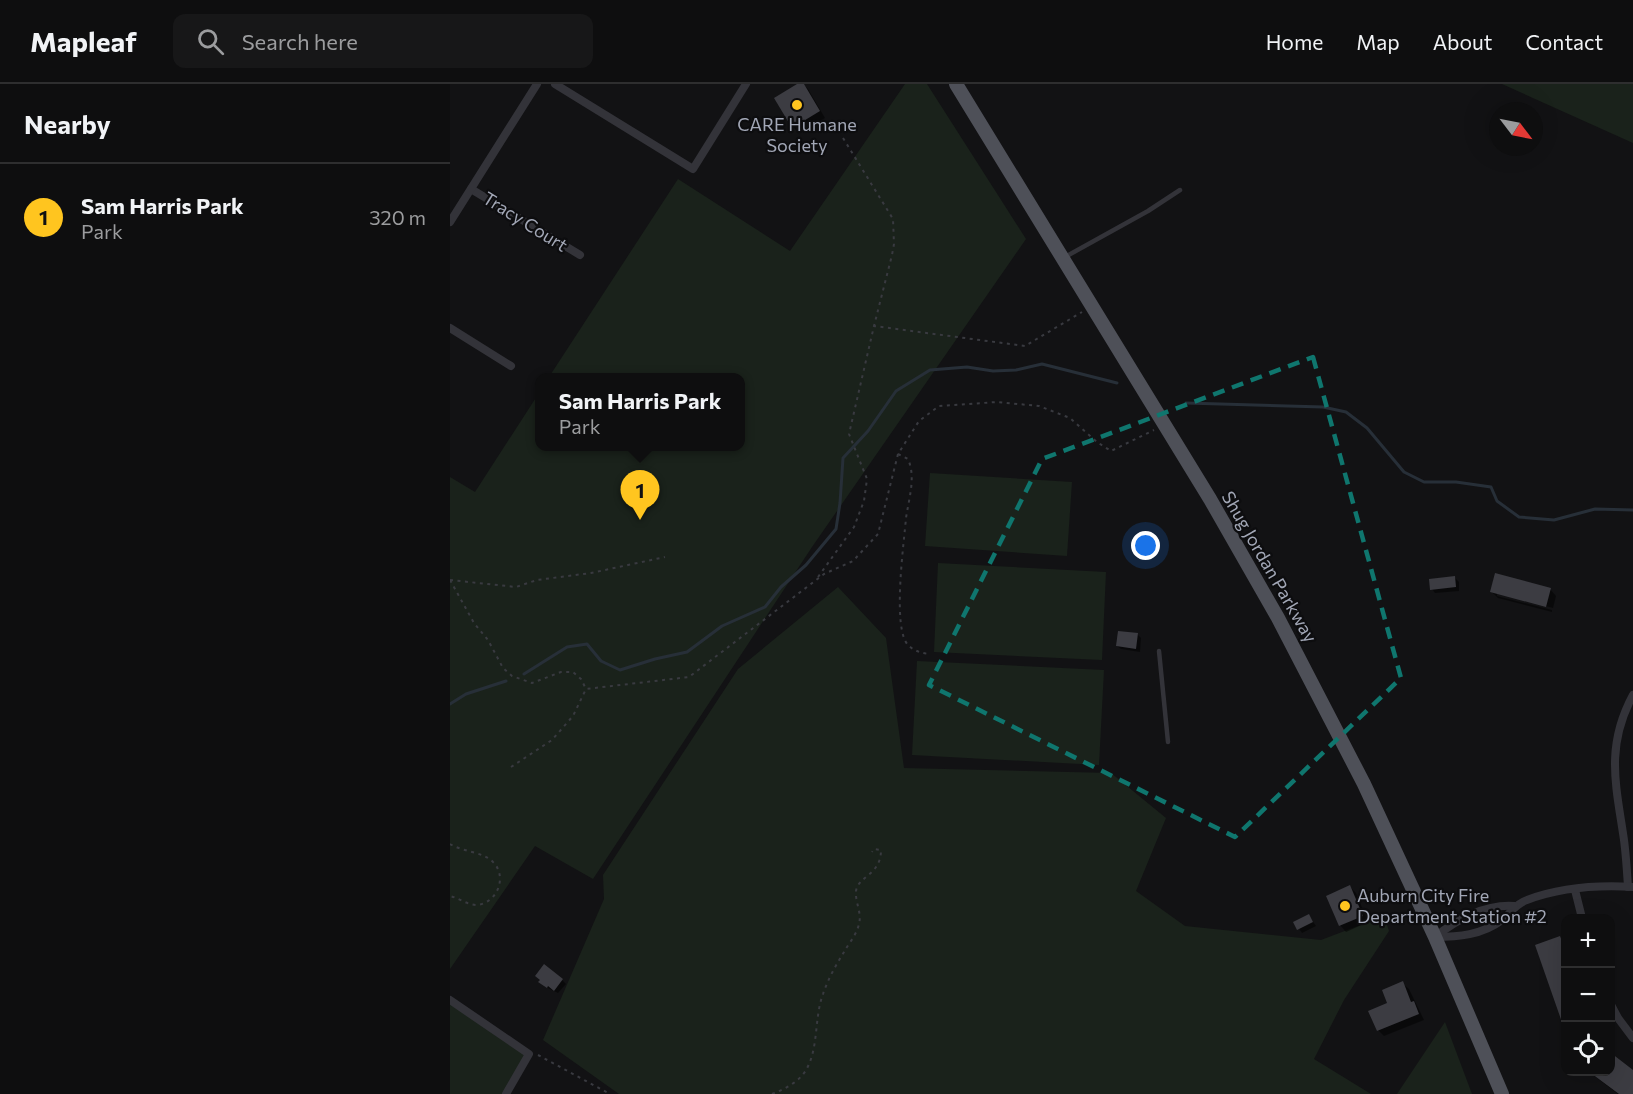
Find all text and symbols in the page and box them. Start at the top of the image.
search box [173,14,593,68]
text: Mapleaf [30,24,137,58]
icon: search [194,25,227,58]
text: Search here [242,28,358,55]
text: Home [1266,29,1323,54]
text: Map [1356,29,1400,54]
text: About [1433,29,1492,54]
text: Contact [1525,29,1603,54]
marker: CARE Humane Society [790,98,804,112]
north arrow [1489,102,1543,156]
text: Nearby [24,108,111,139]
place label: CARE Humane Society [737,113,857,156]
street label: Tracy Court [479,186,572,256]
text: Sam Harris Park [81,192,244,219]
text: 1 [39,205,48,229]
text: 320 m [369,205,426,229]
text: Park [81,219,123,243]
popup [535,373,745,451]
text: Sam Harris Park [559,387,721,414]
text: Park [559,414,601,438]
pin: 1 [620,470,660,520]
street label: Shug Jordan Parkway [1218,487,1322,646]
your location [1131,531,1160,560]
place label: Auburn City Fire Department Station #2 [1357,884,1547,927]
marker: Auburn City Fire Department Station #2 [1338,899,1352,913]
map controls [1561,914,1615,1076]
button: + [1561,914,1615,968]
button: − [1561,968,1615,1022]
button: locate [1561,1022,1615,1076]

